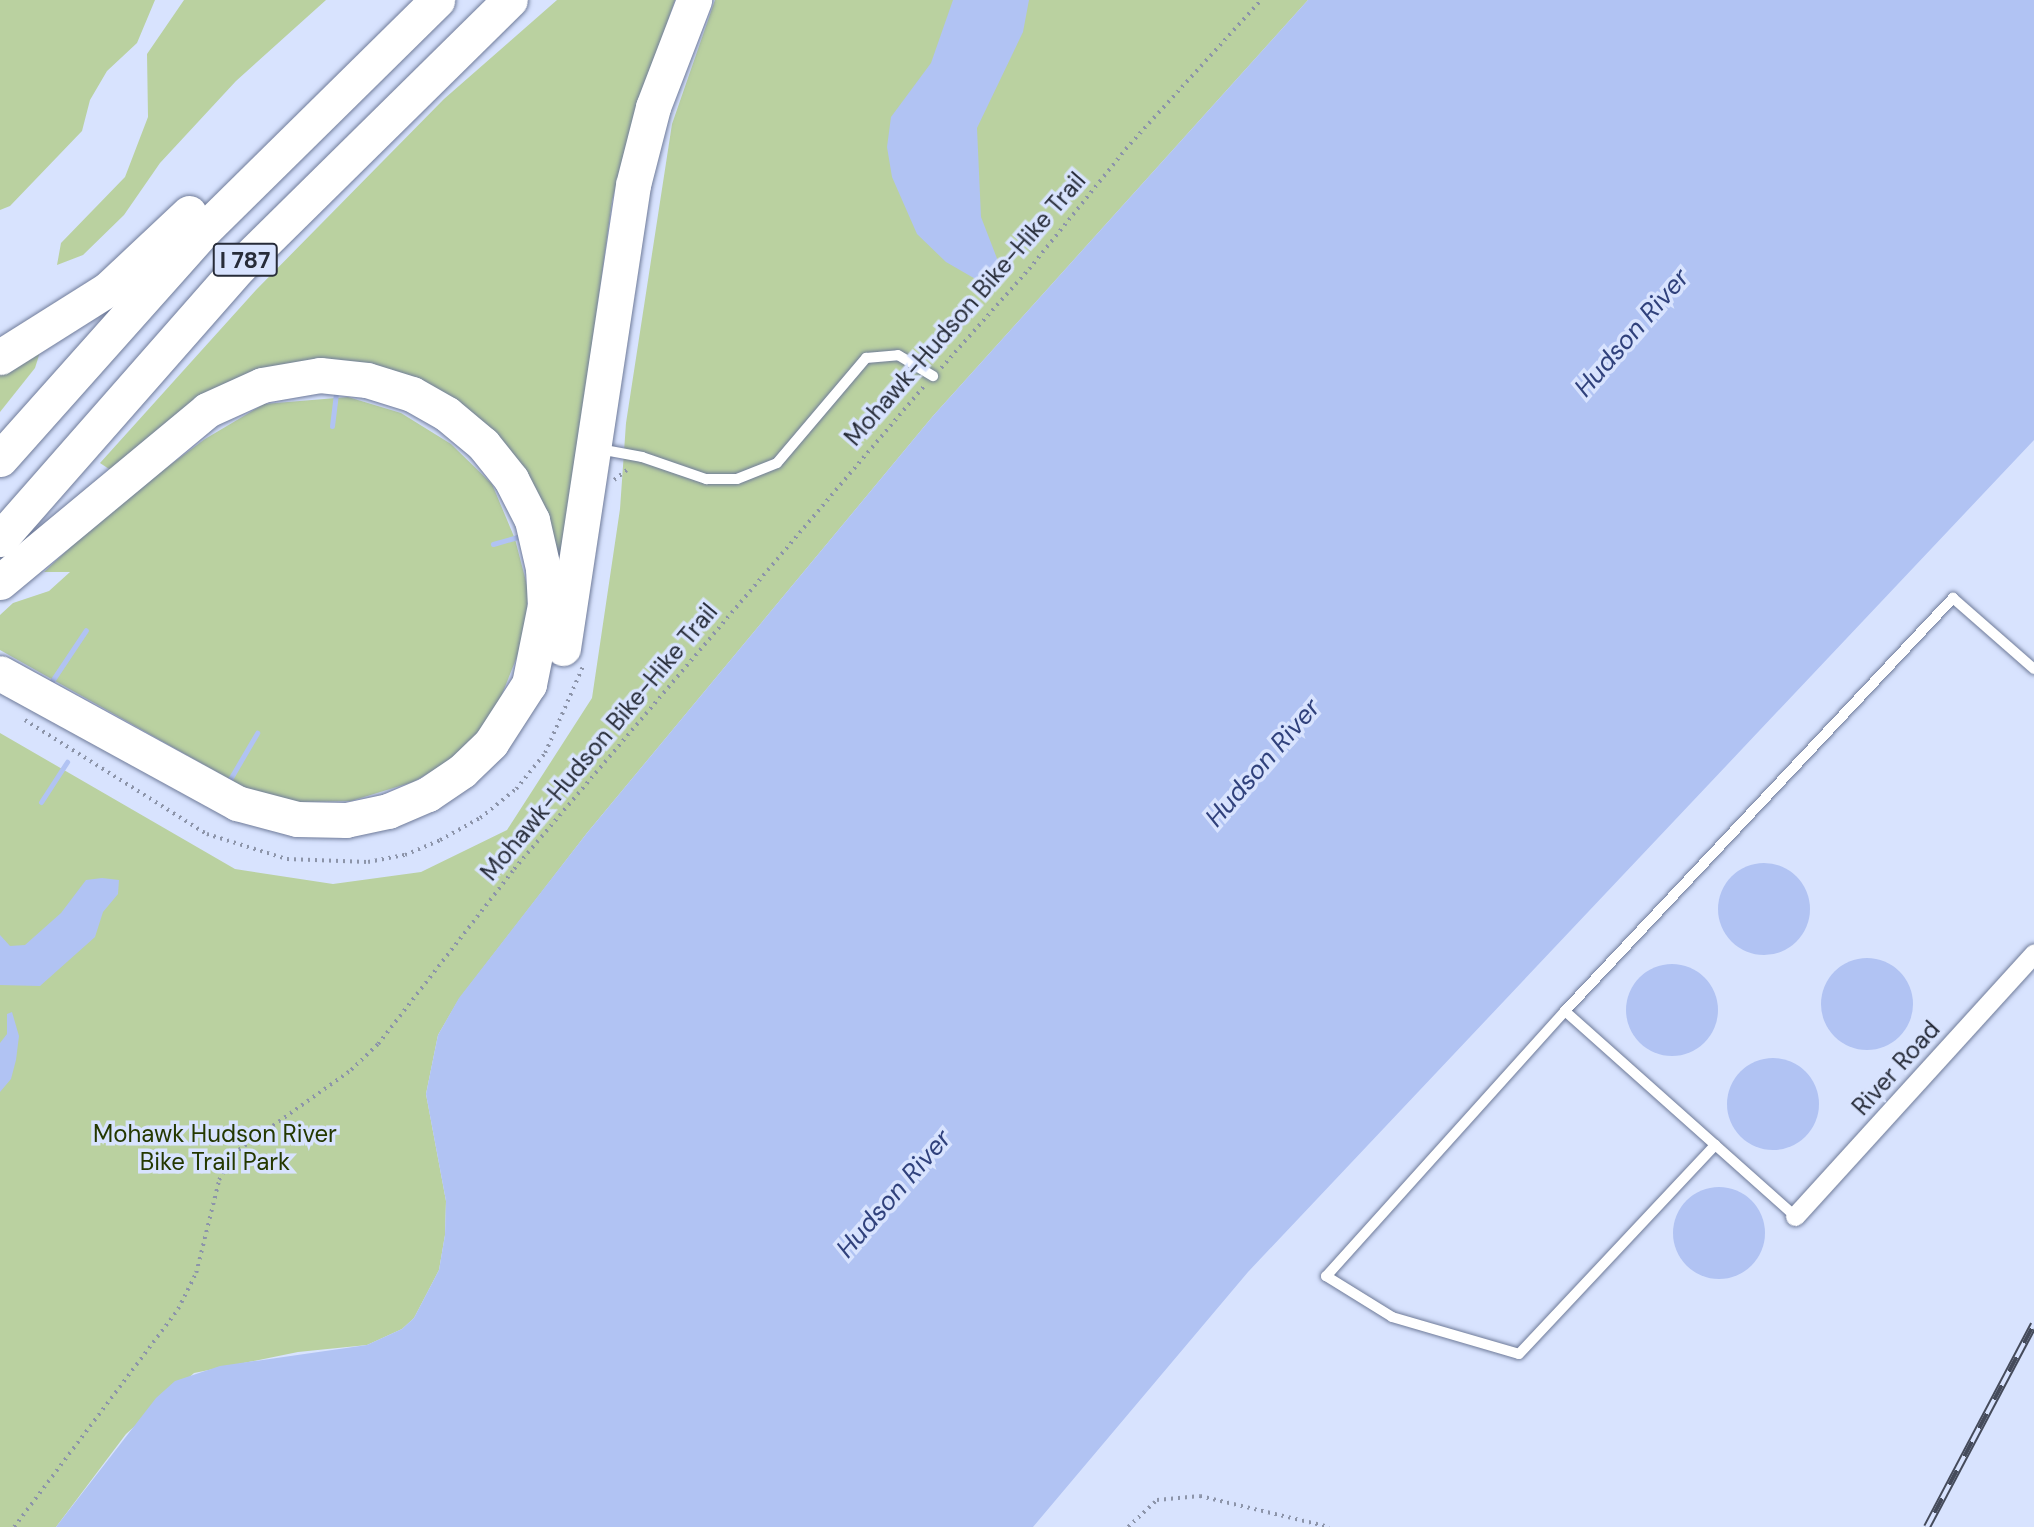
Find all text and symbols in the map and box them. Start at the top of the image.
street label: Mohawk-Hudson Bike-Hike Trail [838,167,1092,451]
road number: I 787 [212,241,278,280]
water label: Hudson River [1568,263,1696,403]
street label: Mohawk-Hudson Bike-Hike Trail [475,598,723,886]
water label: Hudson River [1199,693,1327,833]
street label: River Road [1846,1015,1946,1121]
park label: Mohawk Hudson River Bike Trail Park [93,1120,337,1176]
water label: Hudson River [830,1124,958,1264]

